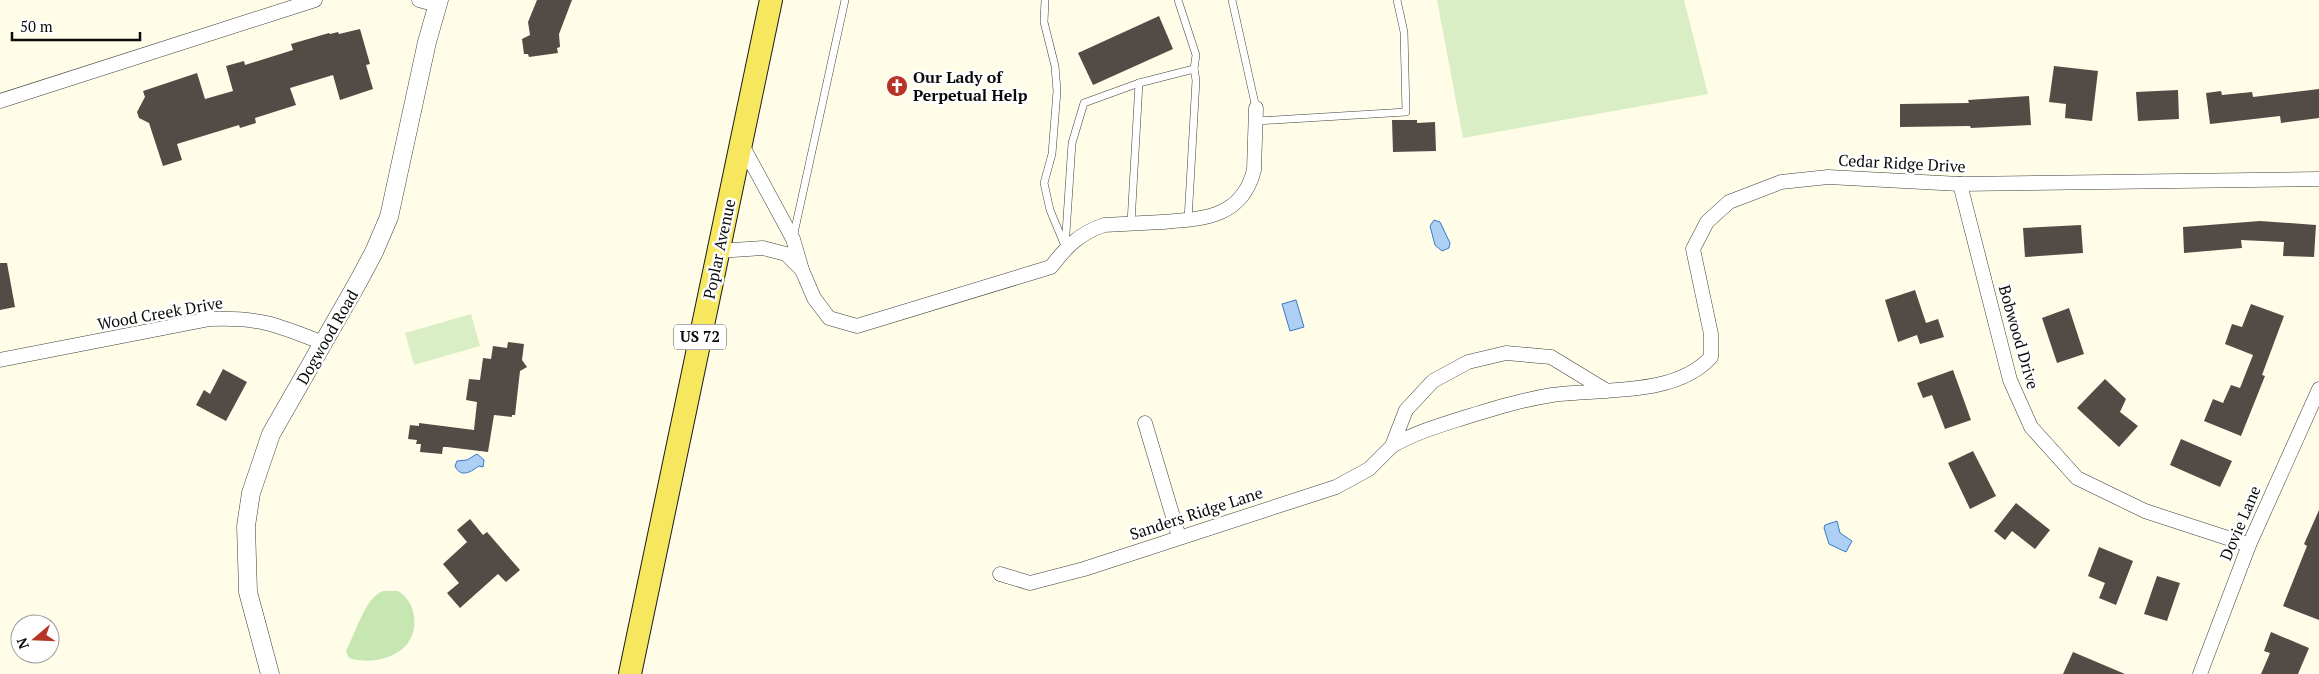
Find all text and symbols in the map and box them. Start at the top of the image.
scale bar [12,10,140,42]
text: 50 m [20,16,53,36]
place label: Our Lady of Perpetual Help [913,66,1028,106]
church icon: Our Lady of Perpetual Help [885,74,909,98]
street label: Cedar Ridge Drive [1838,149,1966,177]
street label: Poplar Avenue [698,197,740,301]
street label: Bobwood Drive [1994,282,2044,392]
street label: Dogwood Road [291,285,363,388]
street label: Wood Creek Drive [95,291,225,335]
road number: US 72 [674,324,726,350]
street label: Sanders Ridge Lane [1127,481,1265,545]
street label: Dovie Lane [2214,482,2266,564]
north arrow [10,614,60,664]
text: N [11,635,33,652]

